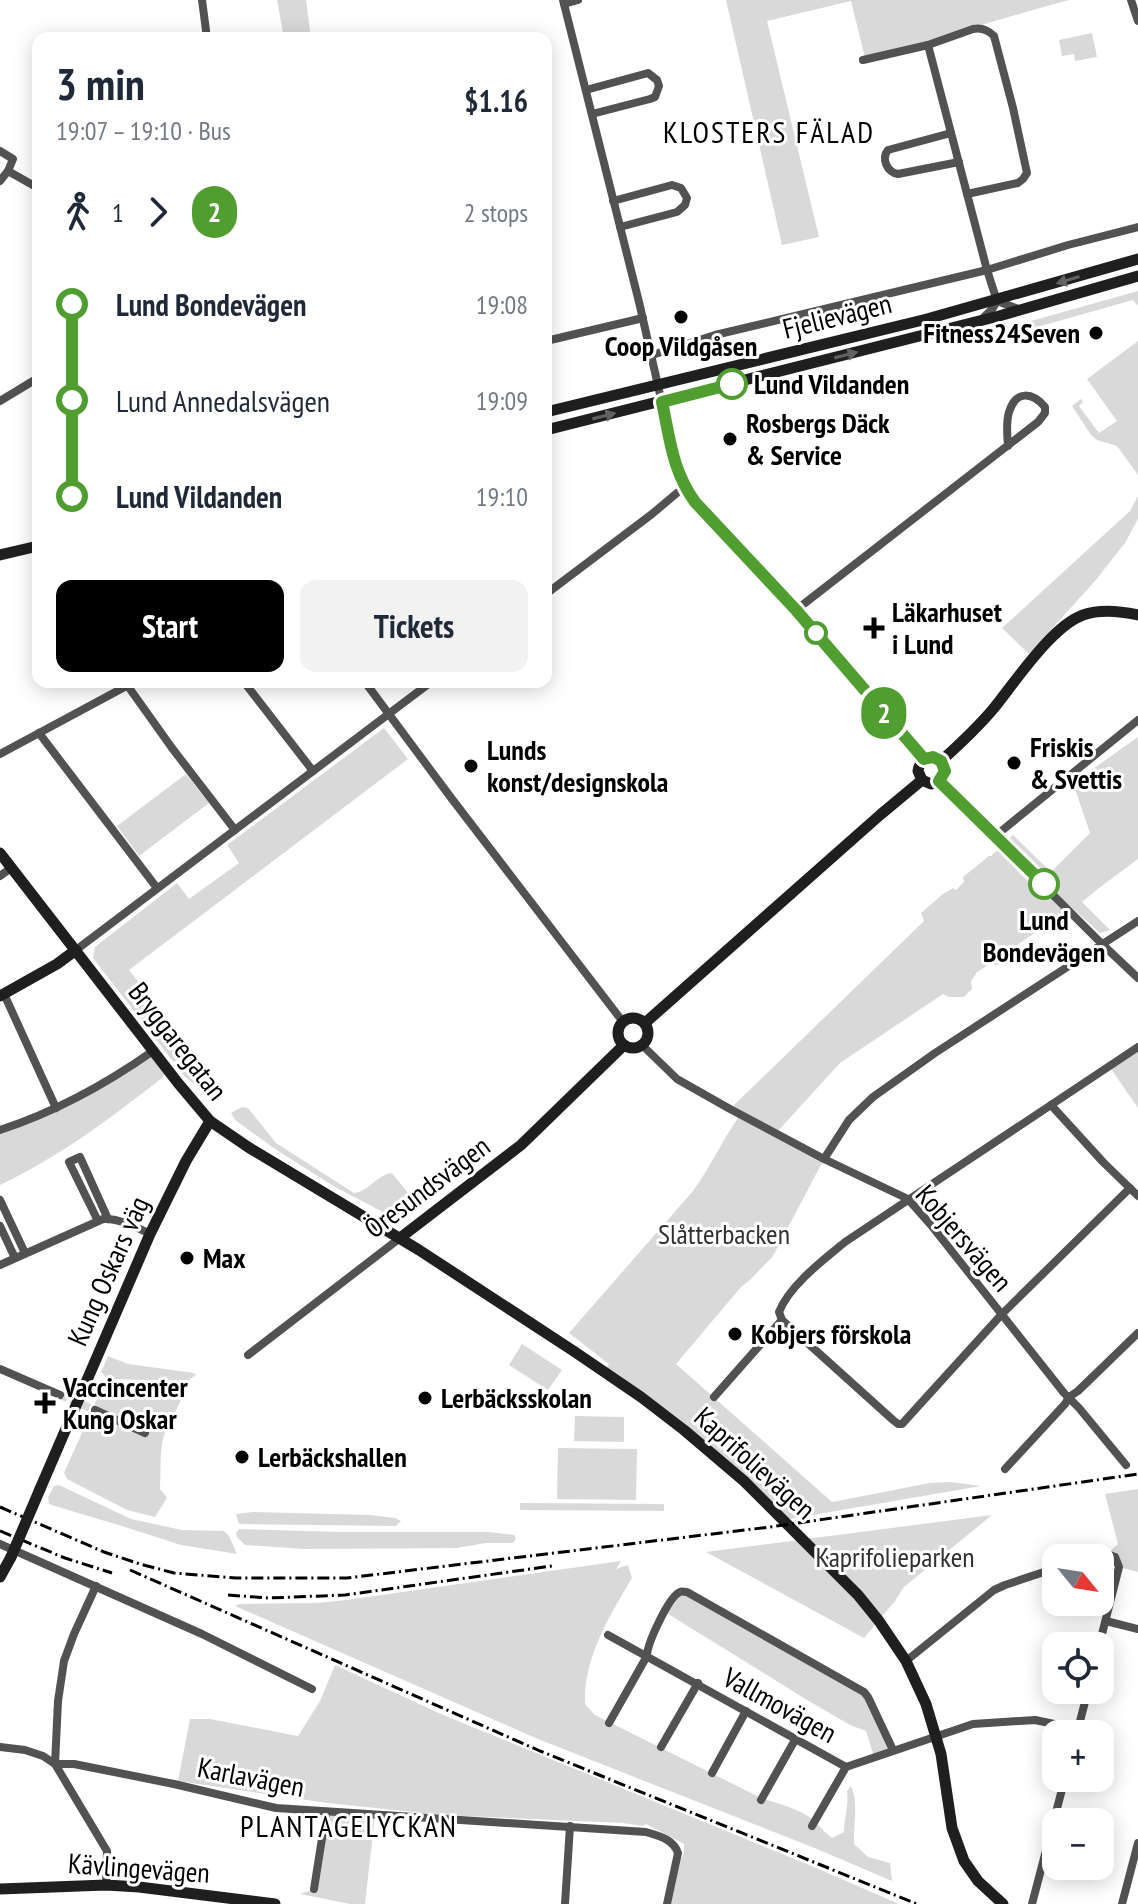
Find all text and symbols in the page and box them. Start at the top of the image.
text: 3 min [56,55,145,112]
text: $1.16 [464,81,528,120]
district label: KLOSTERS FÄLAD [663,112,875,151]
text: 19:07 – 19:10 · Bus [56,114,231,147]
icon: walk [56,190,100,234]
icon: forward [136,190,180,234]
text: 2 [208,193,221,230]
text: 1 [112,196,124,229]
text: 2 stops [464,196,528,229]
one-way arrow [1055,274,1079,287]
street label: Fjelievägen [779,284,895,347]
text: Lund Bondevägen [116,285,306,324]
text: 19:08 [476,288,528,321]
marker: Coop Vildgåsen [672,308,690,326]
place label: Fitness24Seven [923,314,1080,351]
marker: Fitness24Seven [1087,324,1105,342]
place label: Coop Vildgåsen [605,327,757,364]
one-way arrow [834,348,859,360]
place label: Lund Vildanden [754,365,909,402]
marker: Lund Vildanden [717,369,747,399]
text: Lund Annedalsvägen [116,381,330,420]
text: 19:09 [476,384,528,417]
place label: Rosbergs Däck & Service [746,404,890,473]
one-way arrow [592,409,617,421]
marker: Rosbergs Däck & Service [721,430,739,448]
text: Lund Vildanden [116,477,282,516]
text: 19:10 [476,480,528,513]
button: Start [56,580,284,672]
button: Tickets [300,580,528,672]
place label: Läkarhuset i Lund [892,593,1002,662]
marker: Läkarhuset i Lund [863,617,885,639]
unlabelled marker [805,622,827,644]
line badge: 2 [858,687,910,739]
text: 2 [877,694,891,731]
place label: Friskis & Svettis [1030,728,1122,797]
place label: Lunds konst/designskola [487,731,668,800]
marker: Friskis & Svettis [1005,754,1023,772]
marker: Lunds konst/designskola [462,757,480,775]
marker: Lund Bondevägen [1029,869,1059,899]
place label: Lund Bondevägen [983,901,1105,970]
street label: Bryggaregatan [121,974,236,1107]
street label: Öresundsvägen [356,1127,497,1246]
street label: Kobjersvägen [908,1177,1021,1299]
street label: Kung Oskars väg [58,1190,157,1351]
park label: Slåtterbacken [658,1215,790,1252]
place label: Max [203,1239,246,1276]
marker: Max [178,1249,196,1267]
place label: Kobjers förskola [751,1315,911,1352]
marker: Kobjers förskola [726,1325,744,1343]
place label: Vaccincenter Kung Oskar [62,1368,189,1437]
place label: Lerbäcksskolan [441,1379,592,1416]
marker: Lerbäcksskolan [416,1389,434,1407]
marker: Vaccincenter Kung Oskar [34,1392,56,1414]
street label: Kaprifolievägen [687,1398,824,1527]
place label: Lerbäckshallen [258,1438,407,1475]
marker: Lerbäckshallen [233,1448,251,1466]
park label: Kaprifolieparken [815,1538,975,1575]
north arrow [1042,1544,1114,1616]
map controls [1042,1544,1114,1880]
button: locate [1042,1632,1114,1704]
street label: Vallmovägen [716,1658,843,1751]
button: + [1042,1720,1114,1792]
street label: Karlavägen [195,1748,308,1805]
district label: PLANTAGELYCKAN [240,1806,458,1845]
button: − [1042,1808,1114,1880]
street label: Kävlingevägen [67,1844,211,1891]

